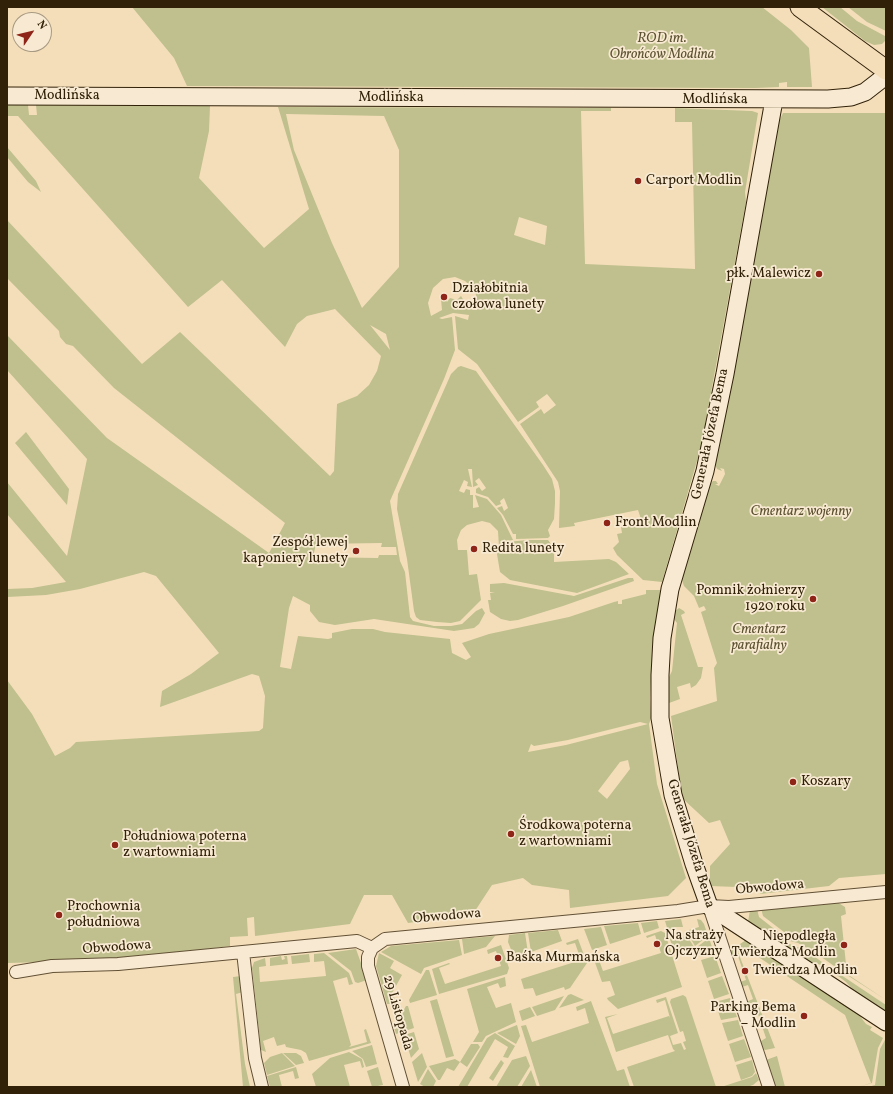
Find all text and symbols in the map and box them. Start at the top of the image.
north arrow [12,12,52,52]
text: N [33,18,50,33]
park label: ROD im. Obrońców Modlina [610,31,714,64]
street label: Modlińska [34,88,100,104]
street label: Modlińska [358,90,424,106]
street label: Modlińska [682,92,748,108]
place label: Carport Modlin [646,173,742,189]
marker: Carport Modlin [633,176,643,186]
place label: płk. Malewicz [726,266,811,282]
marker: płk. Malewicz [814,269,824,279]
place label: Działobitnia czołowa lunety [452,281,544,314]
marker: Działobitnia czołowa lunety [439,292,449,302]
street label: Generała Józefa Bema [689,367,733,501]
park label: Cmentarz wojenny [750,504,852,520]
place label: Front Modlin [615,515,697,531]
marker: Front Modlin [602,518,612,528]
place label: Zespół lewej kaponiery lunety [243,535,348,568]
place label: Redita lunety [482,541,564,557]
marker: Redita lunety [469,544,479,554]
marker: Zespół lewej kaponiery lunety [351,546,361,556]
place label: Pomnik żołnierzy 1920 roku [696,583,805,616]
marker: Pomnik żołnierzy 1920 roku [808,594,818,604]
park label: Cmentarz parafialny [731,622,787,654]
place label: Koszary [801,774,851,790]
marker: Koszary [788,777,798,787]
street label: Generała Józefa Bema [662,778,718,910]
place label: Środkowa poterna z wartowniami [519,818,631,850]
place label: Południowa poterna z wartowniami [123,829,247,862]
marker: Środkowa poterna z wartowniami [506,829,516,839]
marker: Południowa poterna z wartowniami [110,840,120,850]
street label: Obwodowa [735,877,805,899]
place label: Prochownia południowa [67,899,140,932]
street label: Obwodowa [412,906,482,928]
marker: Prochownia południowa [54,910,64,920]
place label: Na straży Ojczyzny [665,928,723,960]
place label: Niepodległa Twierdza Modlin [731,929,836,962]
street label: Obwodowa [82,937,152,959]
marker: Na straży Ojczyzny [652,939,662,949]
marker: Niepodległa Twierdza Modlin [839,940,849,950]
place label: Baśka Murmańska [506,950,620,966]
marker: Baśka Murmańska [493,953,503,963]
place label: Twierdza Modlin [753,963,858,979]
marker: Twierdza Modlin [740,966,750,976]
street label: 29 Listopada [378,973,416,1053]
place label: Parking Bema – Modlin [710,1000,796,1032]
marker: Parking Bema – Modlin [799,1011,809,1021]

